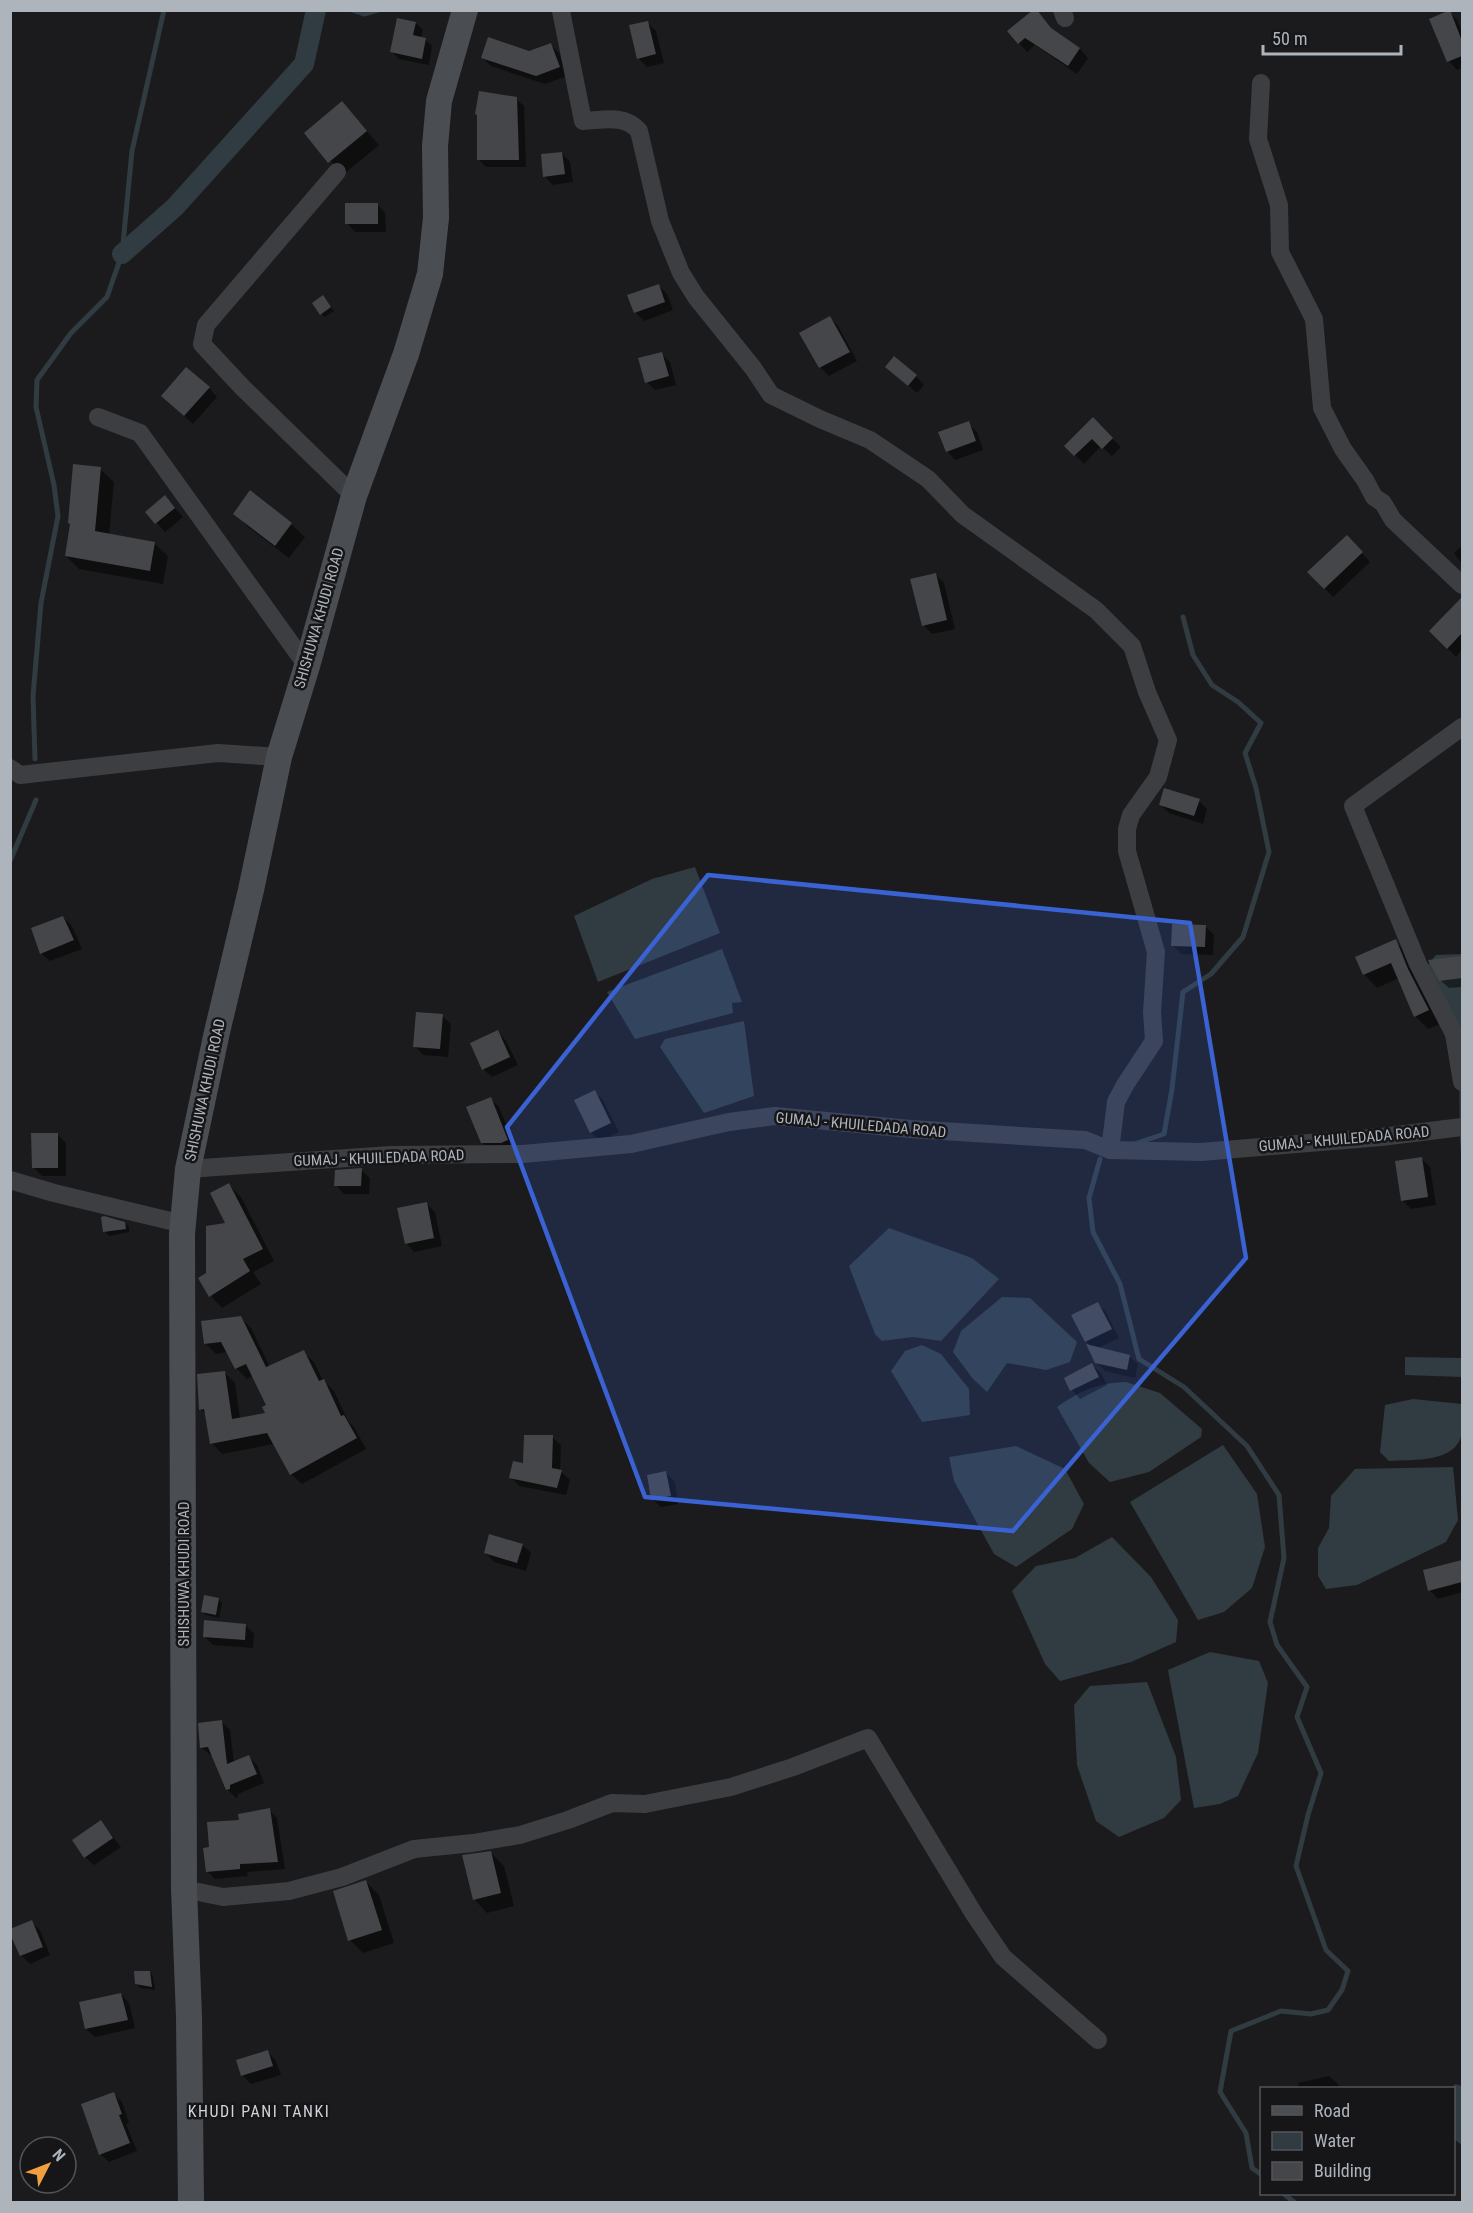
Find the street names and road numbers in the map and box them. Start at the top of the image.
street label: SHISHUWA KHUDI ROAD [290,546,348,690]
street label: SHISHUWA KHUDI ROAD [181,1017,229,1163]
street label: GUMAJ - KHUILEDADA ROAD [775,1109,947,1141]
street label: GUMAJ - KHUILEDADA ROAD [1258,1123,1430,1155]
street label: GUMAJ - KHUILEDADA ROAD [293,1146,465,1170]
street label: SHISHUWA KHUDI ROAD [175,1501,193,1647]

